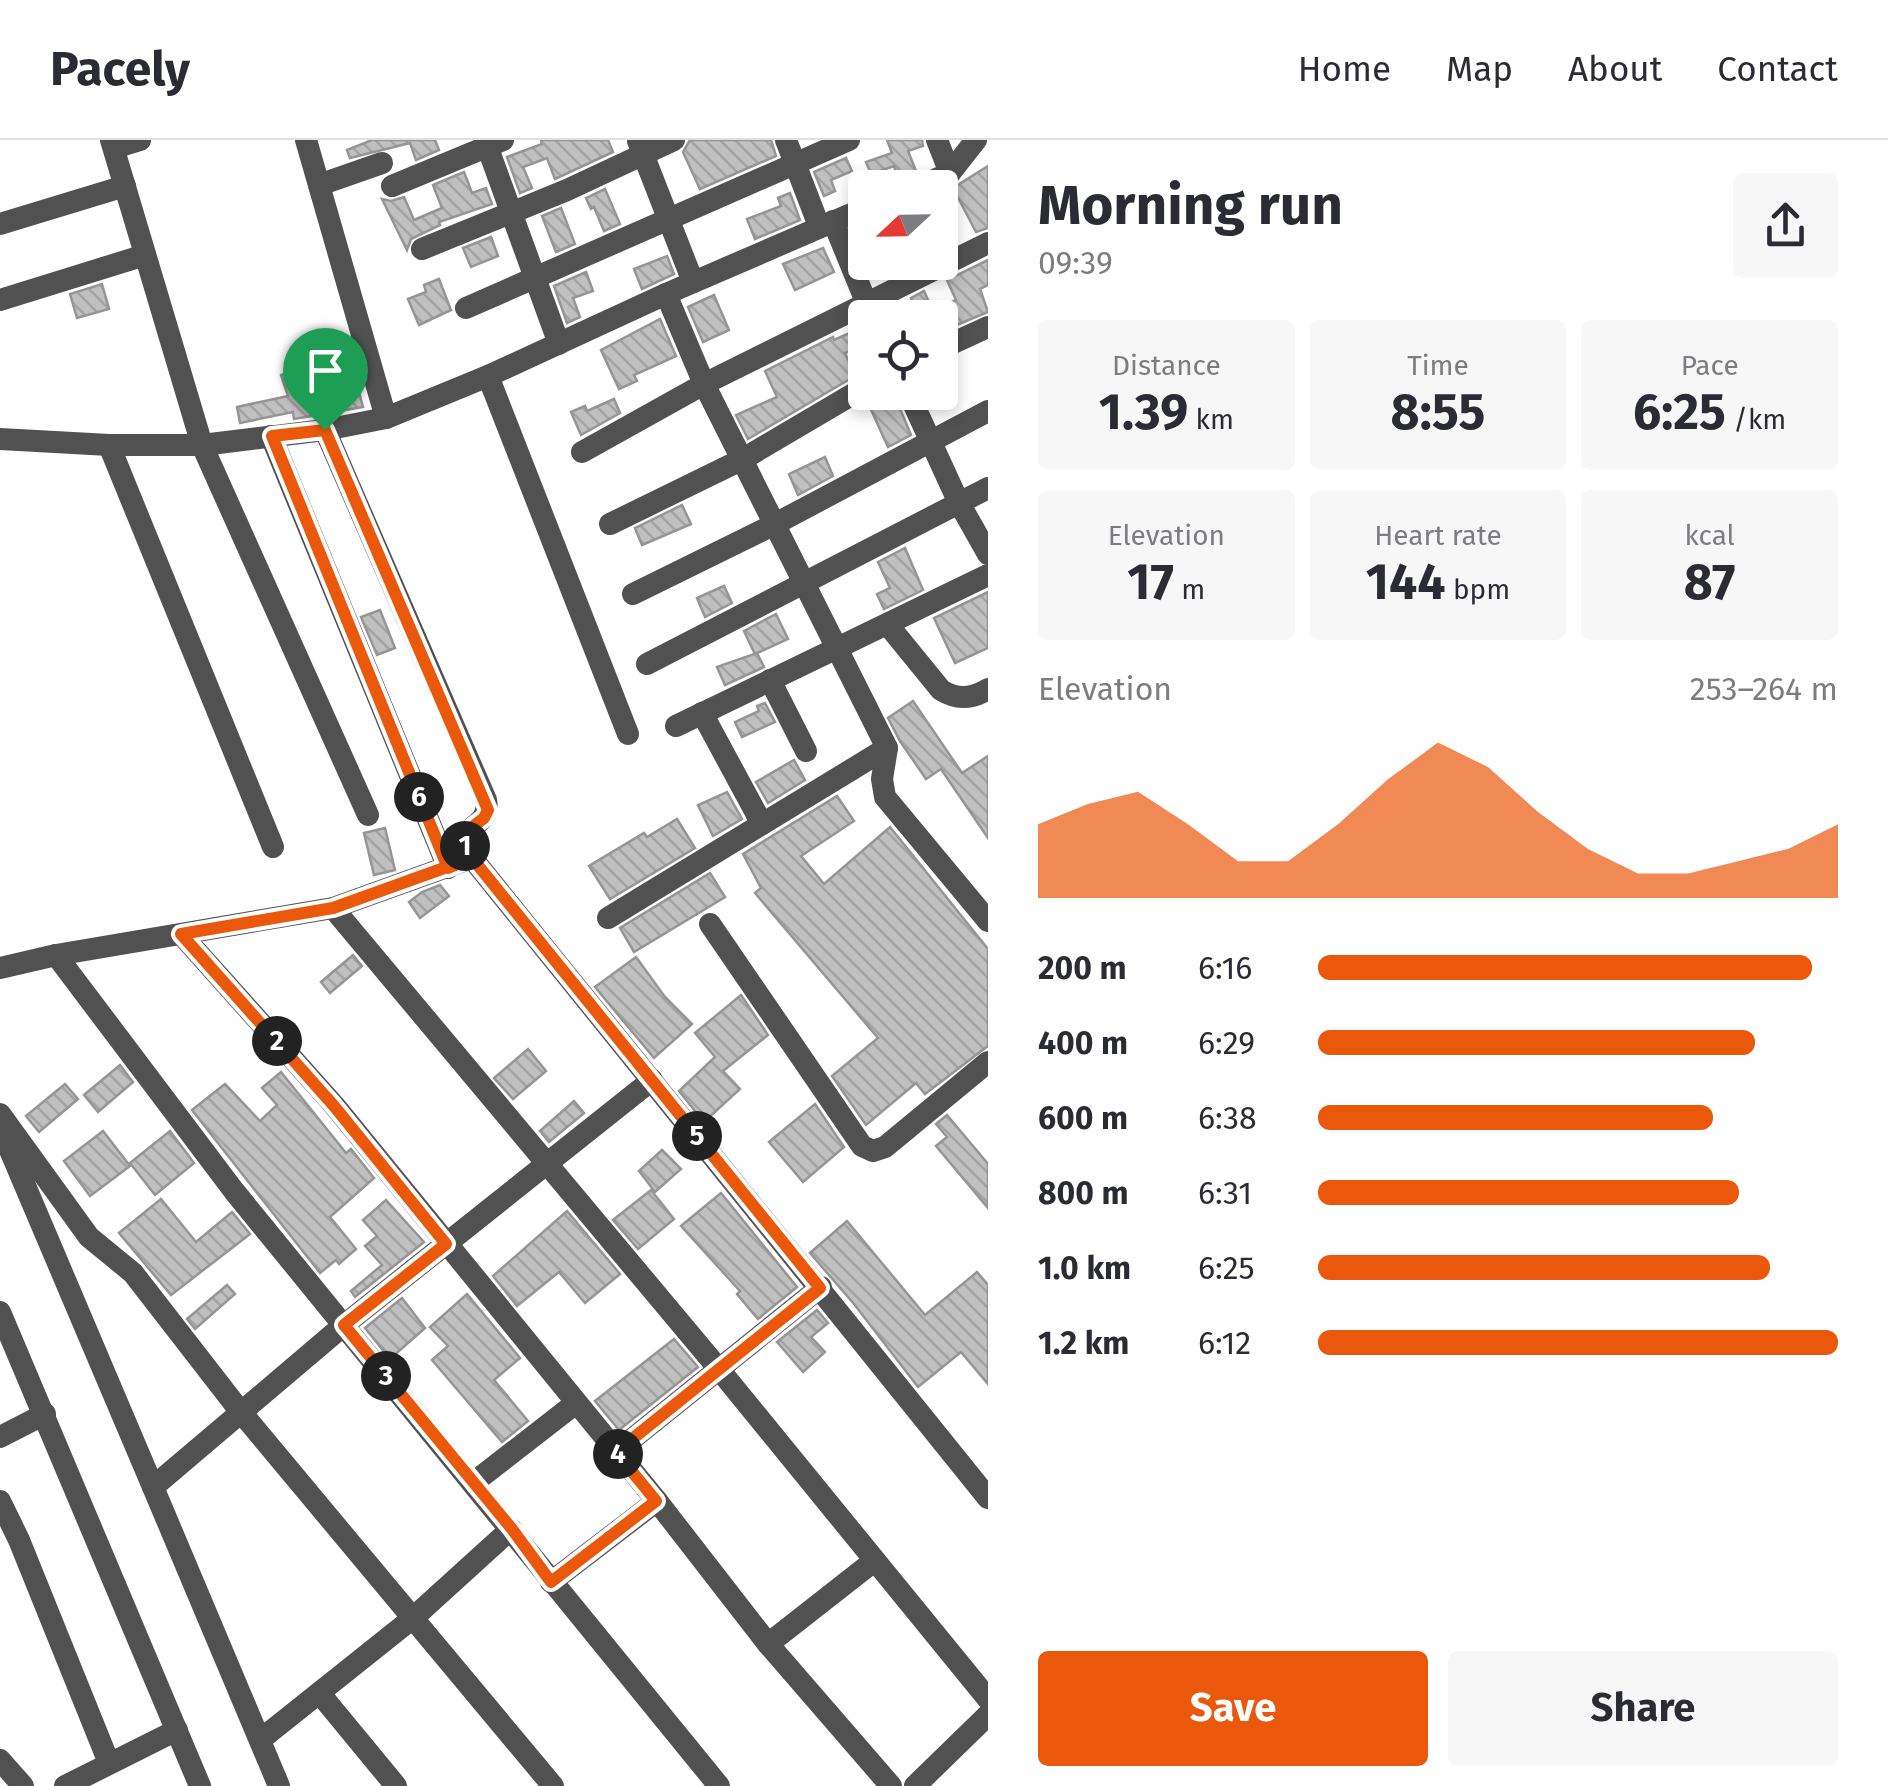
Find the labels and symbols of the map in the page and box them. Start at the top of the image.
north arrow [848,170,958,280]
pin [283,328,368,431]
pin: 6 [394,772,444,822]
pin: 1 [440,821,490,871]
pin: 2 [252,1016,302,1066]
pin: 5 [672,1111,722,1161]
pin: 3 [361,1351,411,1401]
pin: 4 [593,1429,643,1479]

